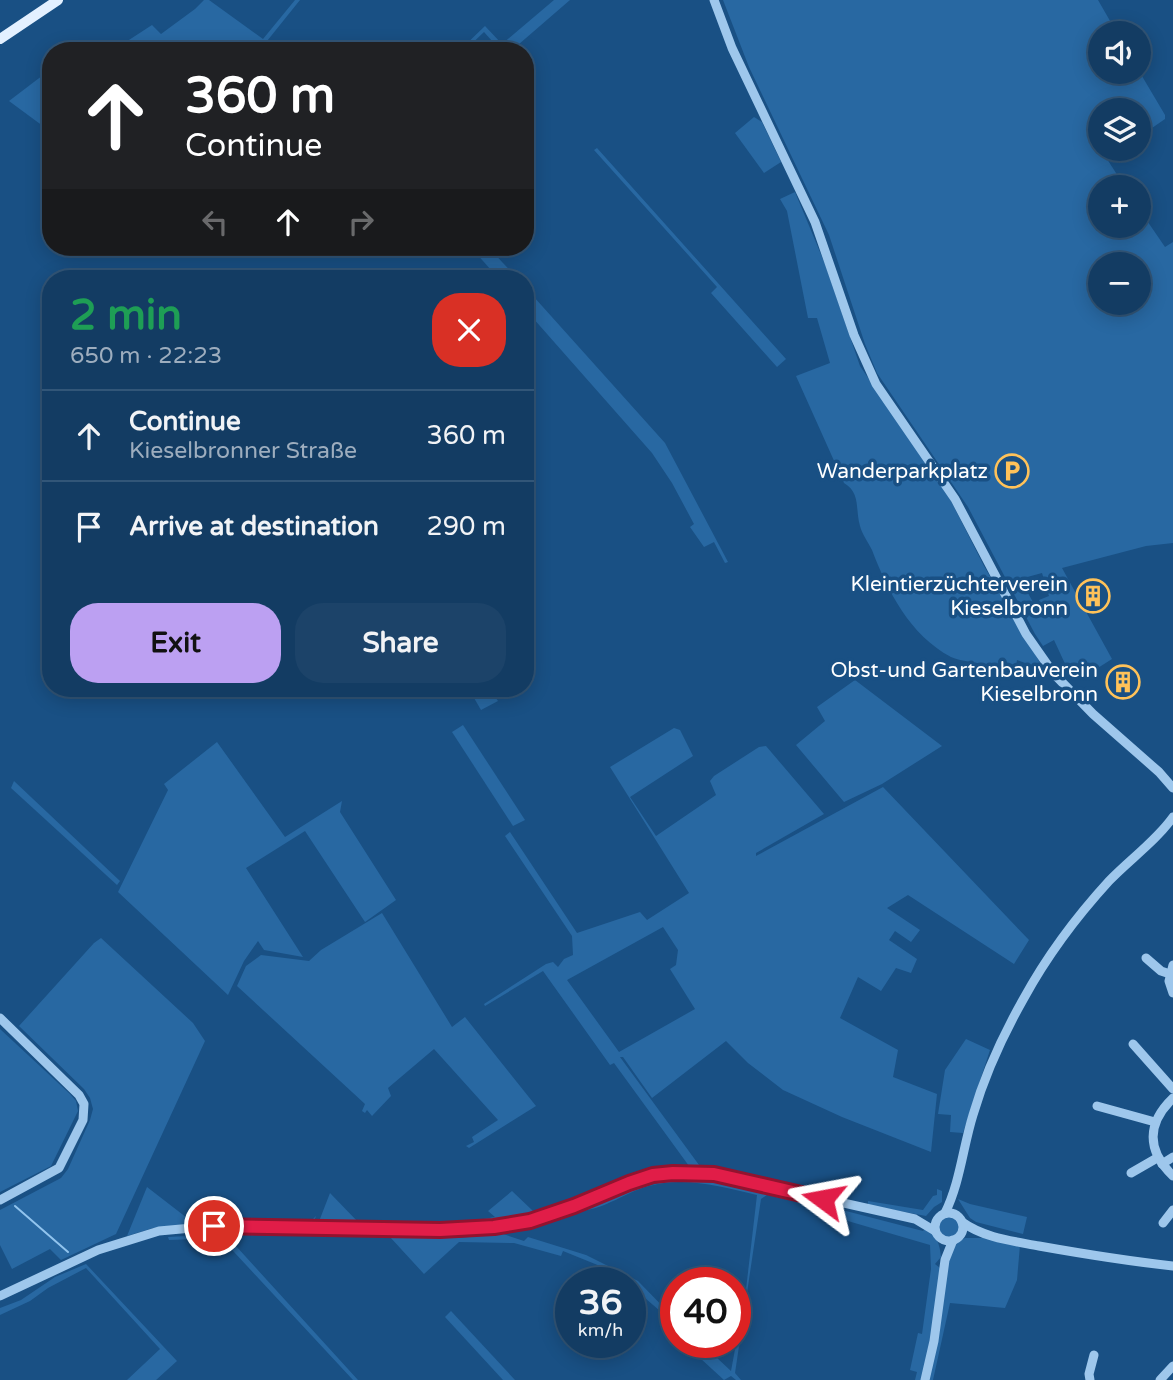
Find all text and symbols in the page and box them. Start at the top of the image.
map controls [1088,21,1151,315]
button: sound [1088,21,1151,84]
text: 360 m [185,67,335,126]
icon: ahead [70,70,161,161]
button: layers [1088,98,1151,161]
text: Continue [185,127,322,165]
button: + [1088,175,1151,238]
icon: left [196,203,234,241]
icon: ahead [269,203,307,241]
icon: right [342,203,380,241]
button: − [1088,252,1151,315]
text: 2 min [70,290,182,341]
button: close [432,293,506,367]
text: 650 m · 22:23 [70,342,222,370]
text: Continue [129,406,241,437]
icon: ahead [70,417,108,455]
text: 360 m [426,420,506,451]
text: Kieselbronner Straße [129,437,357,465]
parking icon: Wanderparkplatz [993,452,1031,490]
place label: Wanderparkplatz [817,459,988,484]
icon: arrive [70,508,108,546]
text: Arrive at destination [129,511,379,542]
text: 290 m [426,511,506,542]
place label: Kleintierzüchterverein Kieselbronn [851,572,1068,621]
building icon: Kleintierzüchterverein Kieselbronn [1074,577,1112,615]
button: Exit [70,603,281,683]
button: Share [295,603,506,683]
place label: Obst-und Gartenbauverein Kieselbronn [830,658,1098,707]
building icon: Obst-und Gartenbauverein Kieselbronn [1104,663,1142,701]
position arrow [786,1162,860,1236]
pin [184,1196,244,1256]
icon: arrive [195,1207,233,1245]
speed limit sign: 40 [660,1267,751,1358]
text: 36 [579,1282,622,1324]
text: km/h [578,1319,623,1341]

